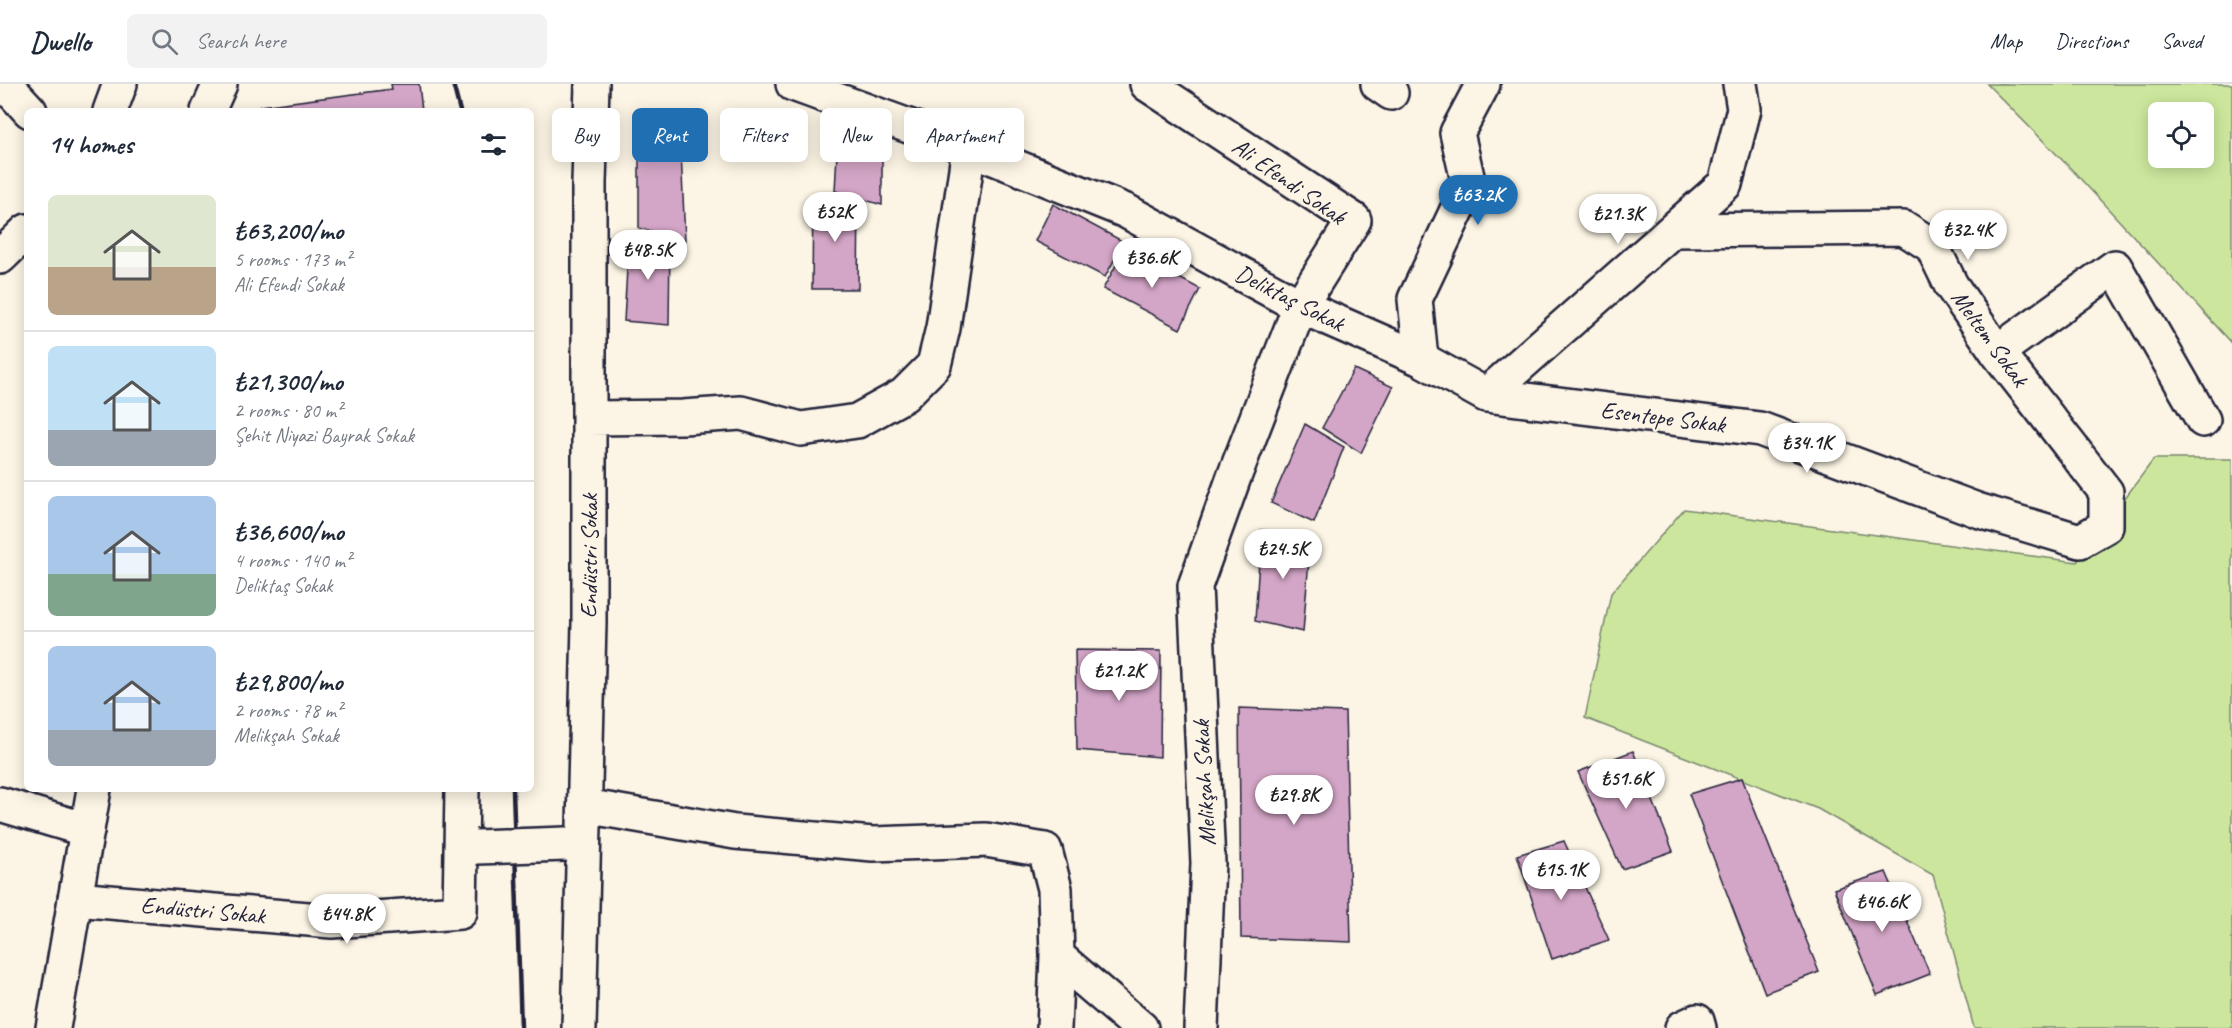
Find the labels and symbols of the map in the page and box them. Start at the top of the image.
street label: Ali Efendi Sokak [1226,131,1353,232]
pin: ₺63.2K [1429,175,1527,226]
pin: ₺52K [799,192,871,243]
pin: ₺21.3K [1569,194,1667,245]
pin: ₺32.4K [1919,210,2017,261]
pin: ₺48.5K [599,230,697,281]
pin: ₺36.6K [1103,238,1201,289]
street label: Deliktaş Sokak [1230,258,1351,339]
street label: Meltem Sokak [1945,284,2037,394]
street label: Esentepe Sokak [1599,394,1729,440]
pin: ₺34.1K [1758,423,1856,474]
street label: Endüstri Sokak [574,492,604,618]
pin: ₺24.5K [1234,529,1332,580]
pin: ₺21.2K [1070,651,1168,702]
street label: Melikşah Sokak [1186,717,1222,847]
pin: ₺51.6K [1577,759,1675,810]
pin: ₺29.8K [1245,775,1343,826]
pin: ₺15.1K [1512,850,1610,901]
pin: ₺46.6K [1833,882,1931,933]
street label: Endüstri Sokak [140,890,268,931]
pin: ₺44.8K [298,894,396,945]

